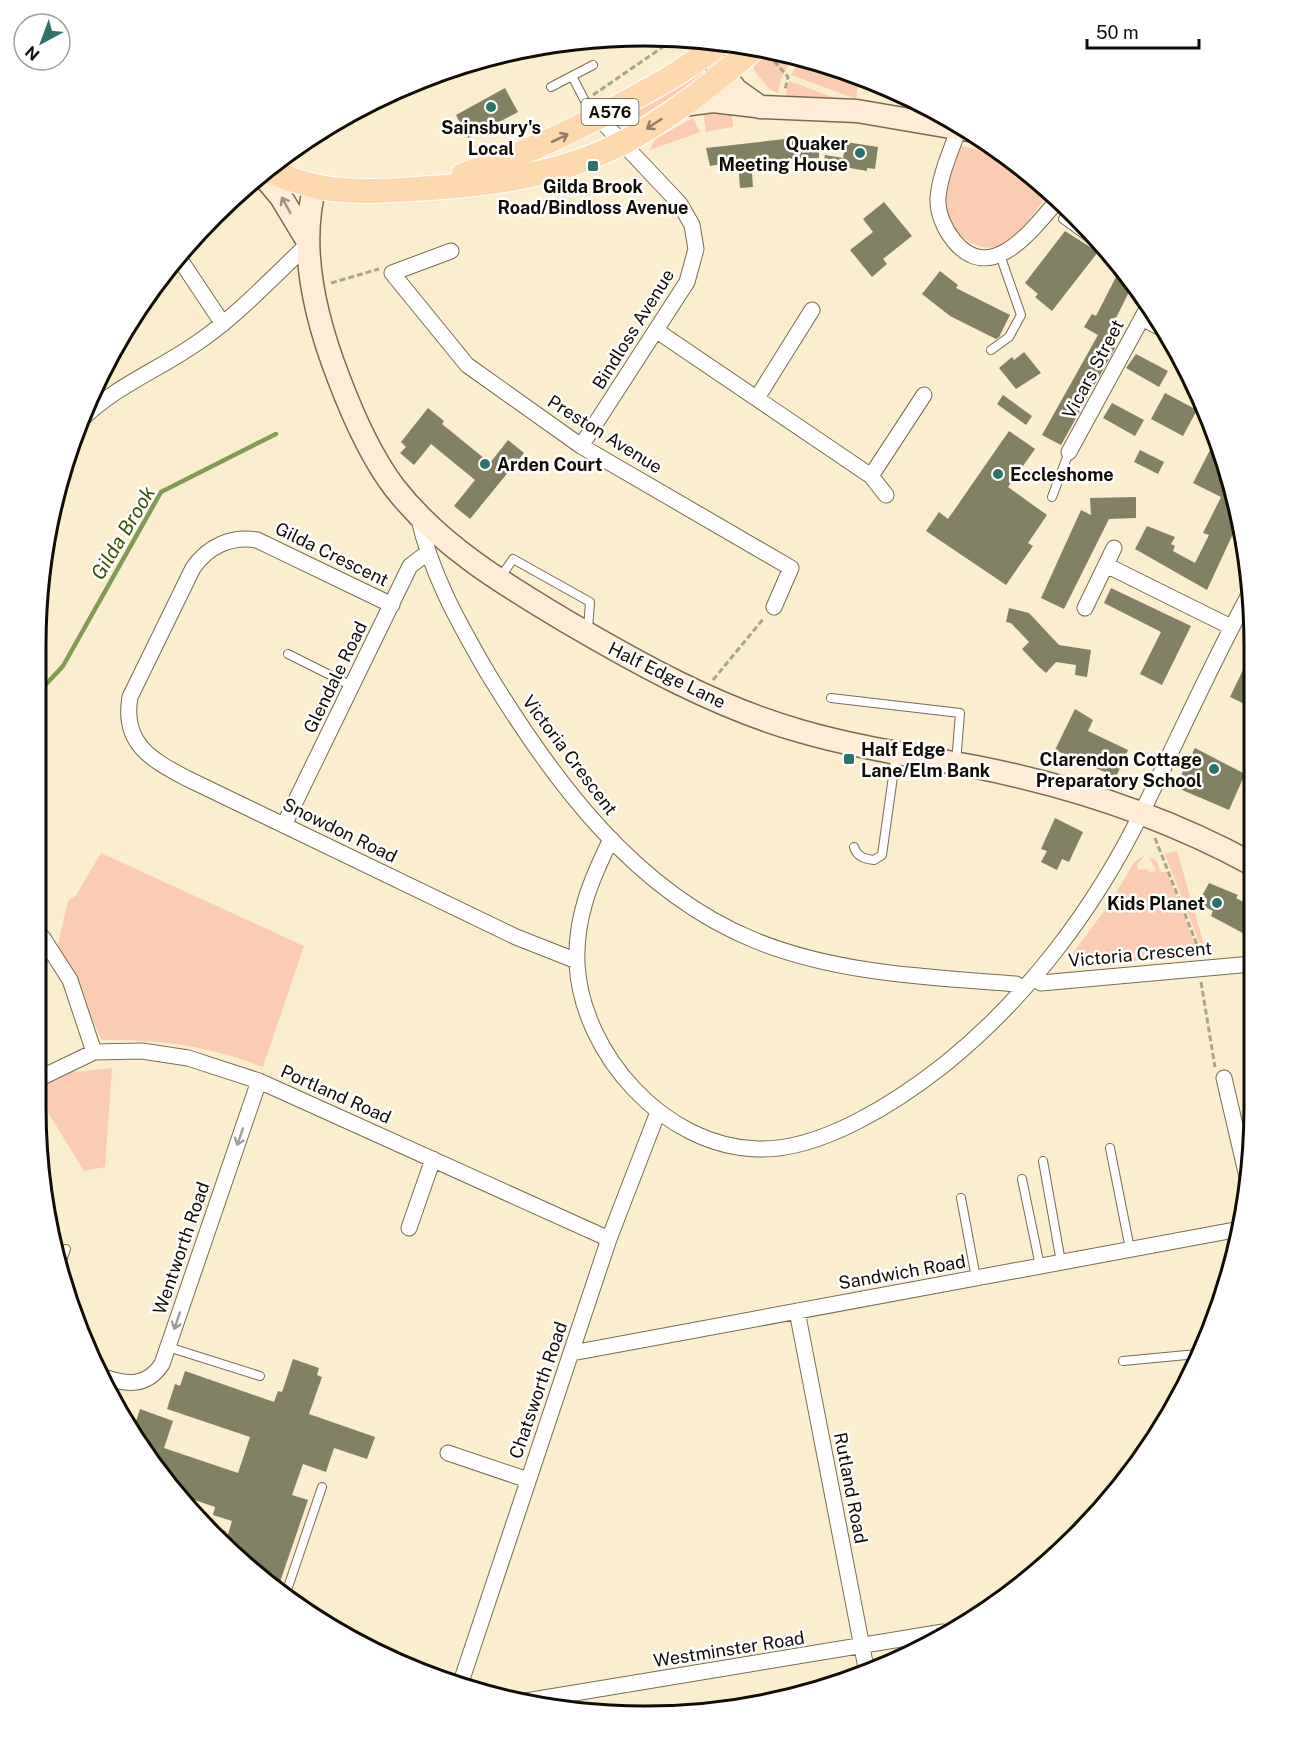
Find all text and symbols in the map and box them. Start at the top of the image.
north arrow [12,12,72,72]
scale bar [1087,12,1200,50]
text: 50 m [1096,22,1139,43]
text: N [22,42,43,64]
road number: A576 [582,99,638,125]
marker: Sainsbury's Local [484,100,498,114]
place label: Sainsbury's Local [441,117,541,159]
one-way arrow [646,119,663,131]
one-way arrow [550,131,568,143]
place label: Quaker Meeting House [718,133,849,175]
marker: Quaker Meeting House [853,146,867,160]
marker: Gilda Brook Road/Bindloss Avenue [586,159,600,173]
place label: Gilda Brook Road/Bindloss Avenue [498,176,688,218]
one-way arrow [280,197,291,215]
street label: Bindloss Avenue [588,265,678,393]
street label: Vicars Street [1058,316,1128,422]
street label: Preston Avenue [544,390,666,478]
place label: Arden Court [497,454,602,475]
marker: Arden Court [478,457,492,471]
place label: Eccleshome [1010,464,1114,485]
marker: Eccleshome [991,467,1005,481]
water label: Gilda Brook [86,482,160,584]
street label: Gilda Crescent [272,518,392,590]
street label: Glendale Road [299,618,371,736]
street label: Half Edge Lane [605,638,729,712]
street label: Victoria Crescent [518,691,622,819]
place label: Half Edge Lane/Elm Bank [861,739,991,781]
place label: Clarendon Cottage Preparatory School [1036,749,1202,791]
marker: Half Edge Lane/Elm Bank [842,752,856,766]
marker: Clarendon Cottage Preparatory School [1207,762,1221,776]
street label: Snowdon Road [279,793,401,867]
place label: Kids Planet [1107,893,1205,914]
marker: Kids Planet [1210,896,1224,910]
street label: Victoria Crescent [1067,937,1213,971]
street label: Portland Road [278,1060,394,1128]
one-way arrow [234,1127,245,1146]
street label: Wentworth Road [148,1179,214,1317]
street label: Sandwich Road [837,1250,967,1294]
one-way arrow [170,1311,181,1330]
street label: Chatsworth Road [505,1319,571,1461]
street label: Rutland Road [830,1431,872,1545]
street label: Westminster Road [652,1627,806,1671]

